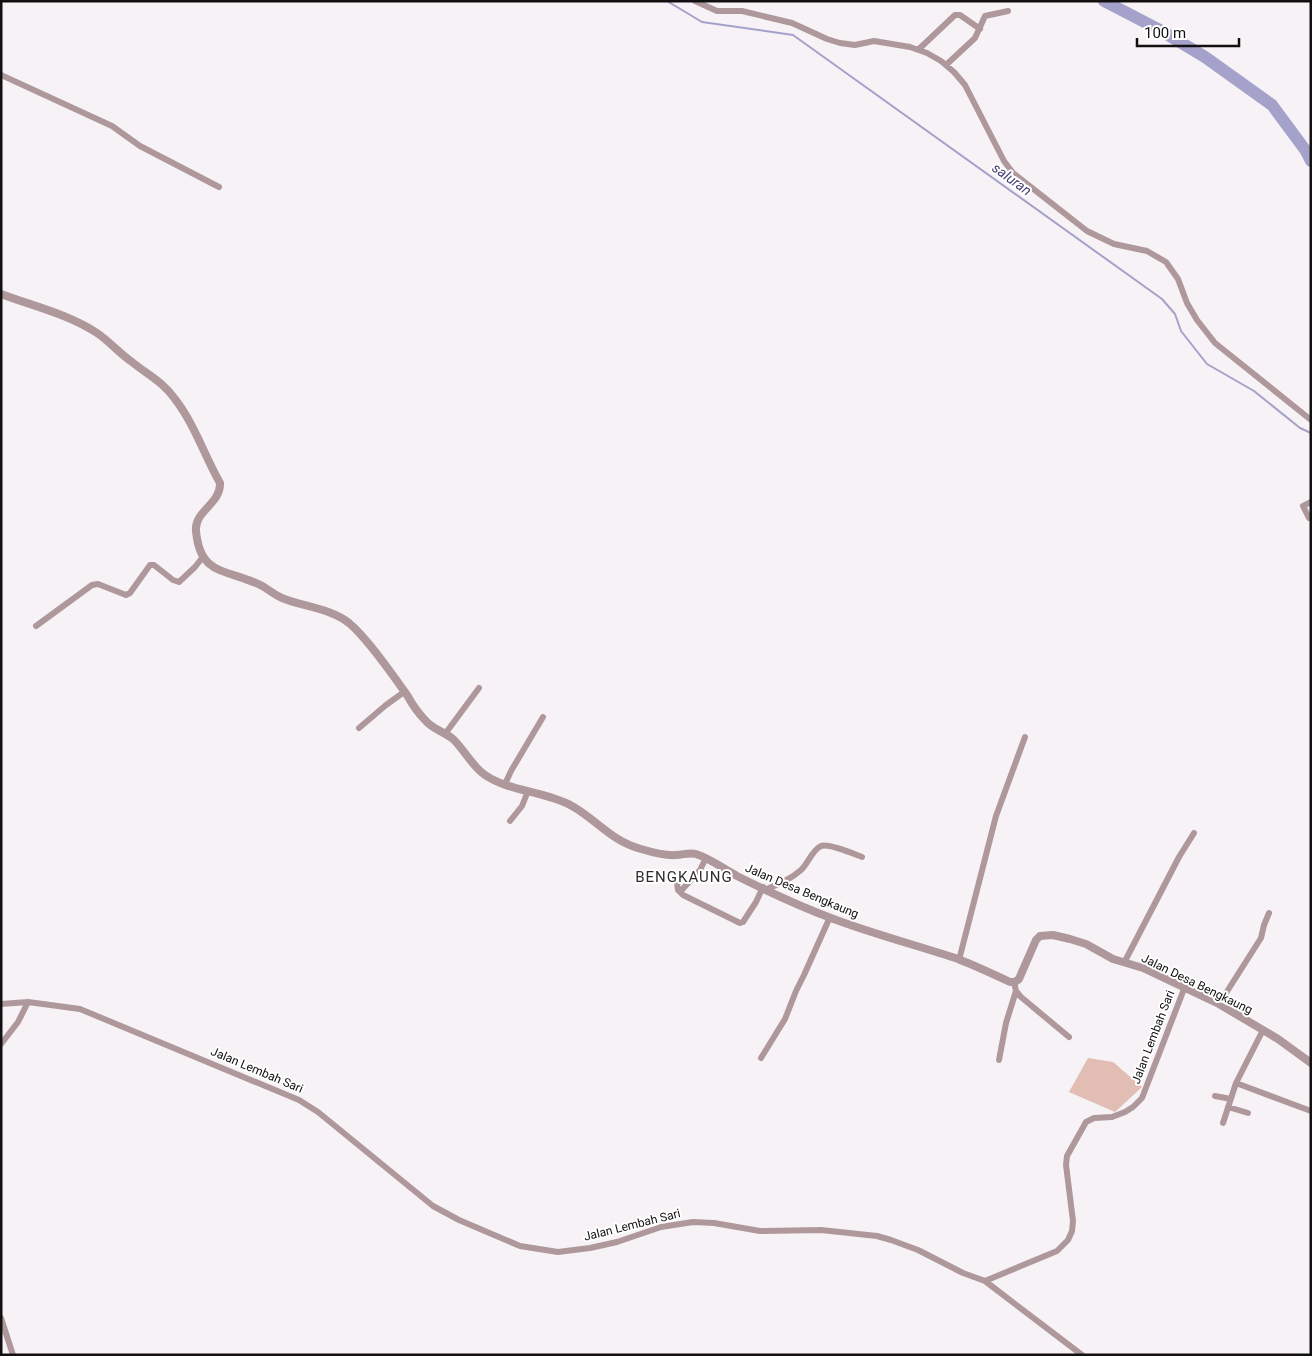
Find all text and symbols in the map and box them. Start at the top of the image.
scale bar [1137,15,1240,47]
text: 100 m [1144,24,1186,42]
water label: saluran [989,159,1035,199]
street label: Jalan Desa Bengkaung [743,861,861,921]
district label: BENGKAUNG [635,868,733,886]
street label: Jalan Desa Bengkaung [1139,951,1255,1017]
street label: Jalan Lembah Sari [1129,988,1177,1086]
street label: Jalan Lembah Sari [209,1044,305,1096]
street label: Jalan Lembah Sari [582,1206,682,1244]

